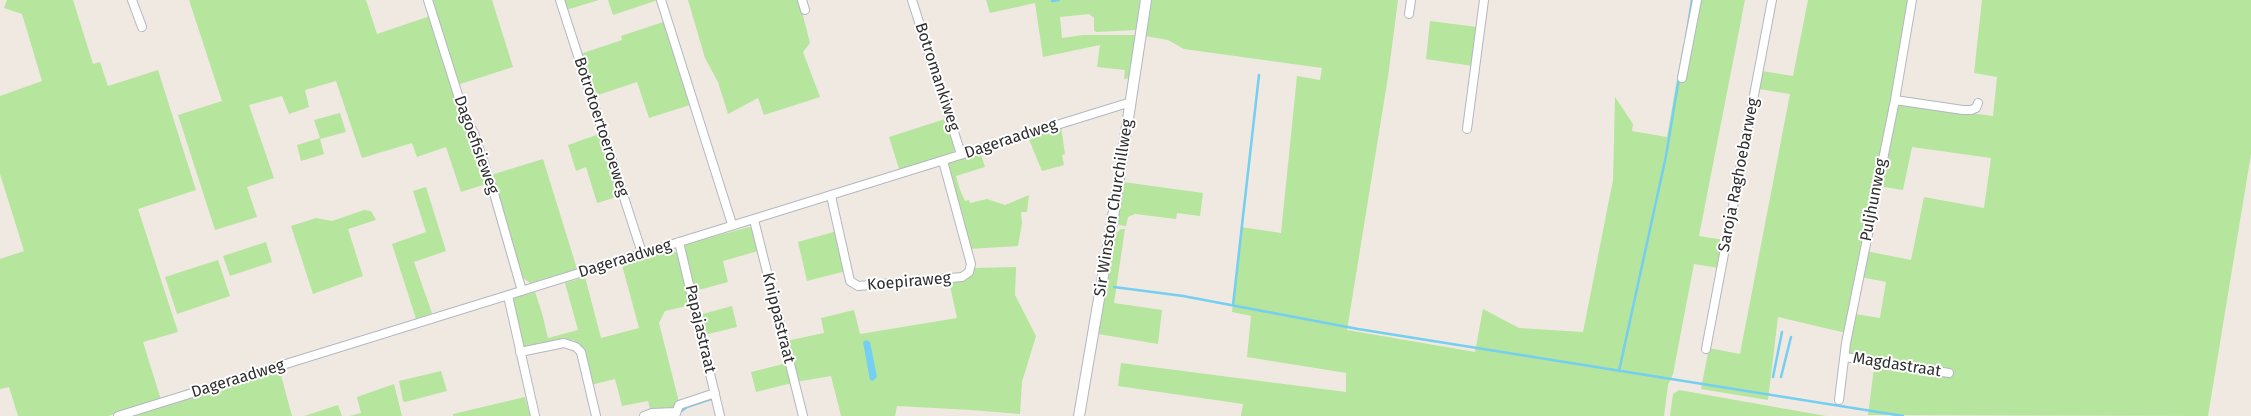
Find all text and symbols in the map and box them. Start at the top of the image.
street label: Botromankiweg [910,20,964,134]
street label: Botrotoertoeroeweg [569,55,633,199]
street label: Dagoefisieweg [449,93,503,197]
street label: Saroja Raghoebarweg [1715,96,1763,254]
street label: Dageraadweg [962,115,1060,163]
street label: Sir Winston Churchillweg [1090,118,1138,298]
street label: Puljhunweg [1857,157,1891,243]
street label: Dageraadweg [576,236,674,282]
street label: Koepiraweg [866,269,952,295]
street label: Knippastraat [757,271,799,365]
street label: Papajastraat [681,283,719,375]
street label: Magdastraat [1851,349,1943,381]
street label: Dageraadweg [189,356,287,402]

